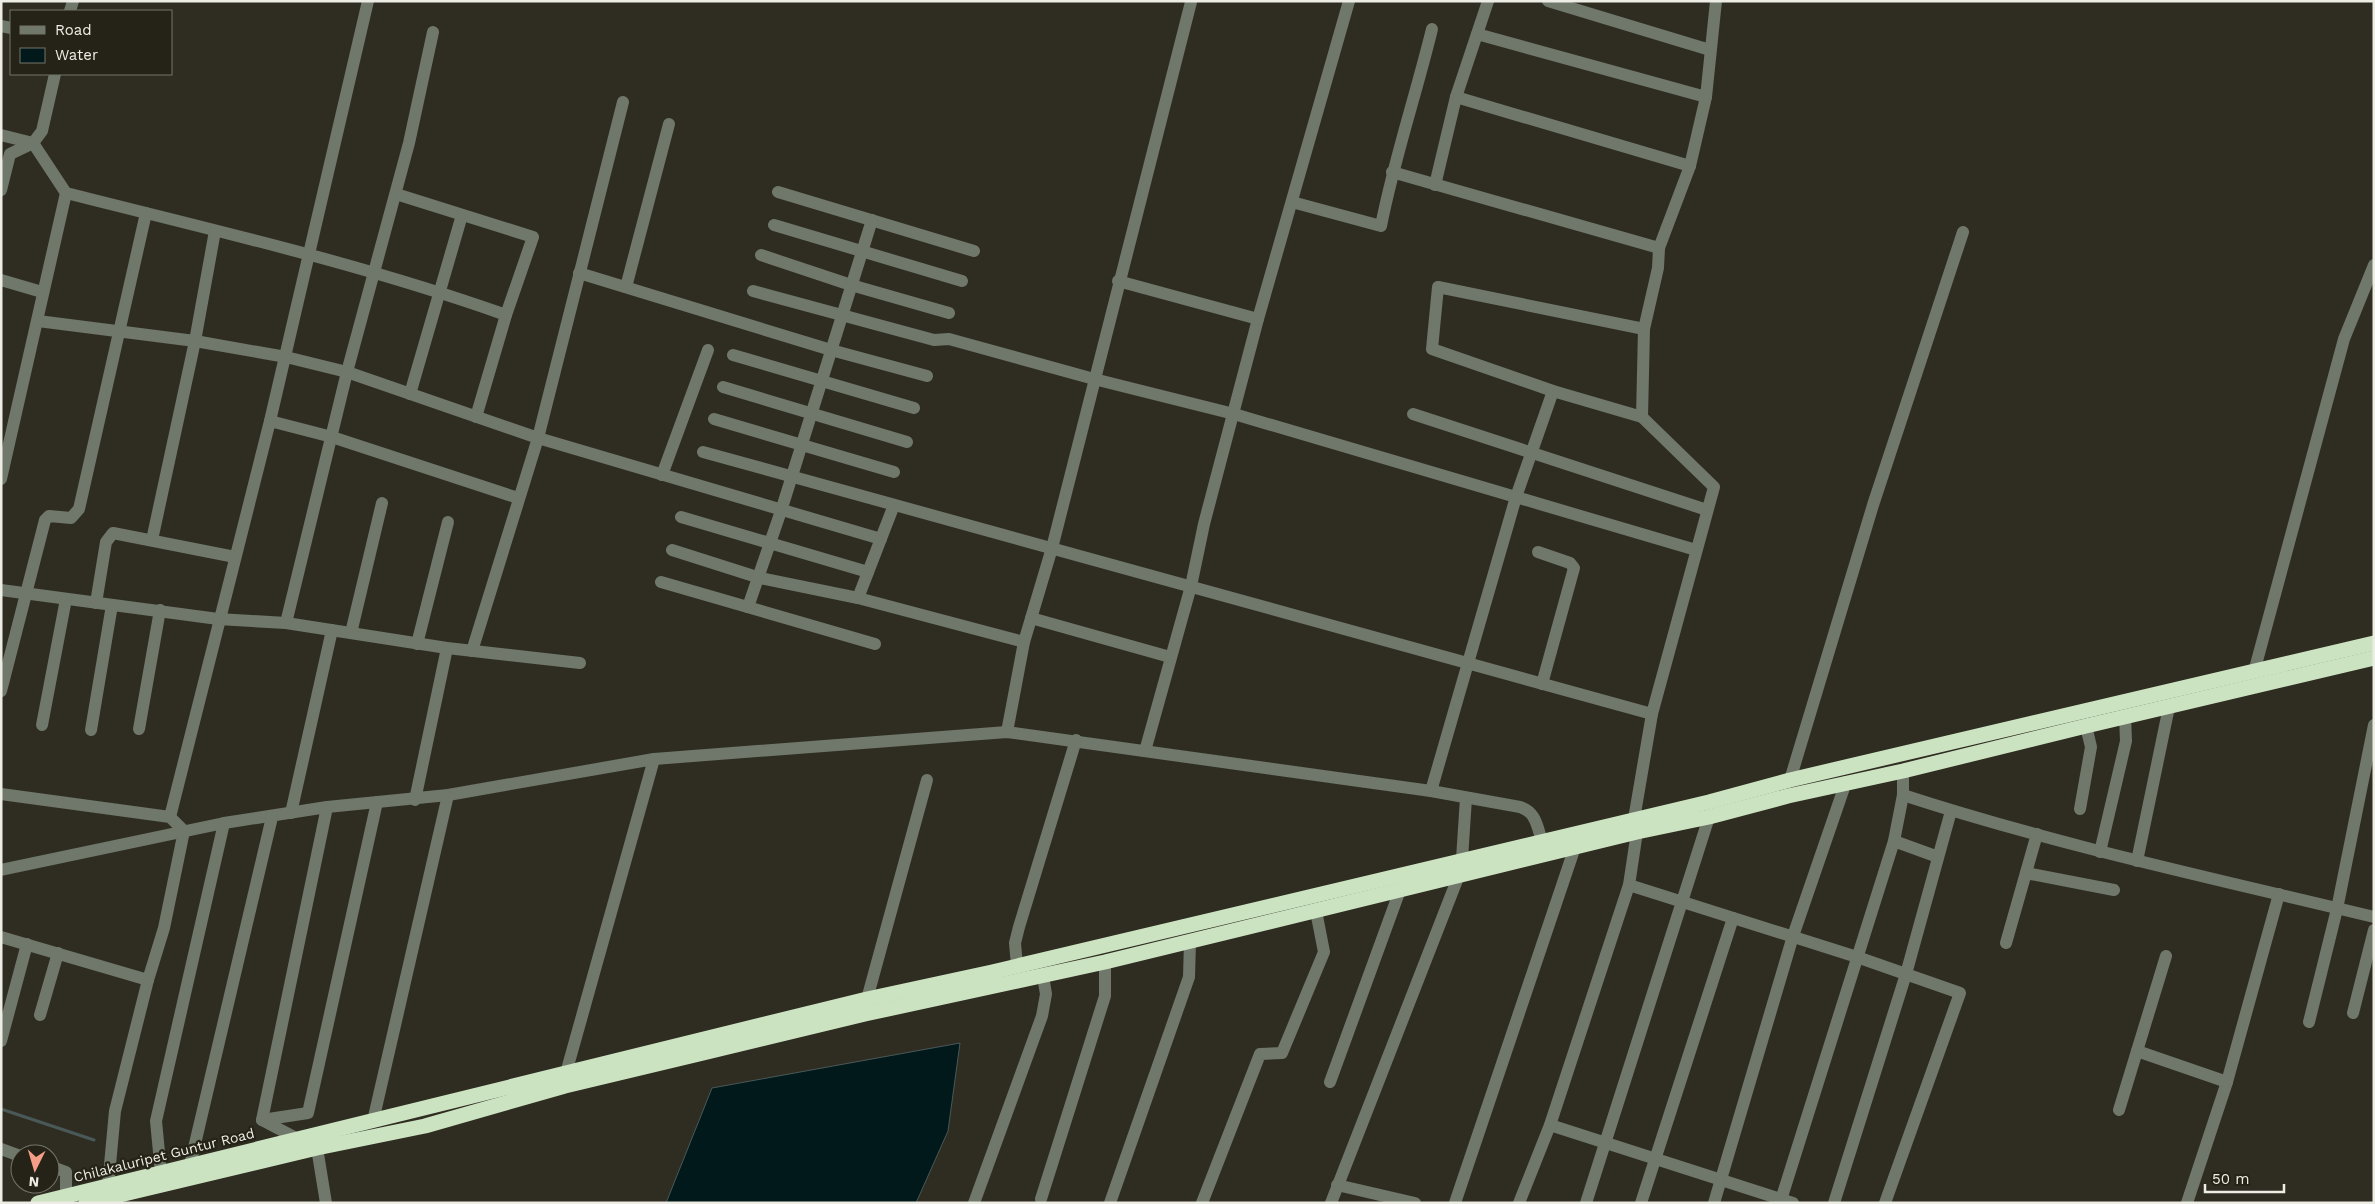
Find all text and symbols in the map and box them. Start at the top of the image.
legend [10,10,172,75]
text: Road [55,21,92,39]
text: Water [55,46,98,64]
street label: Chilakaluripet Guntur Road [72,1125,256,1185]
north arrow [10,1144,60,1194]
scale bar [2205,1162,2284,1194]
text: 50 m [2212,1170,2249,1188]
text: N [28,1174,40,1190]

